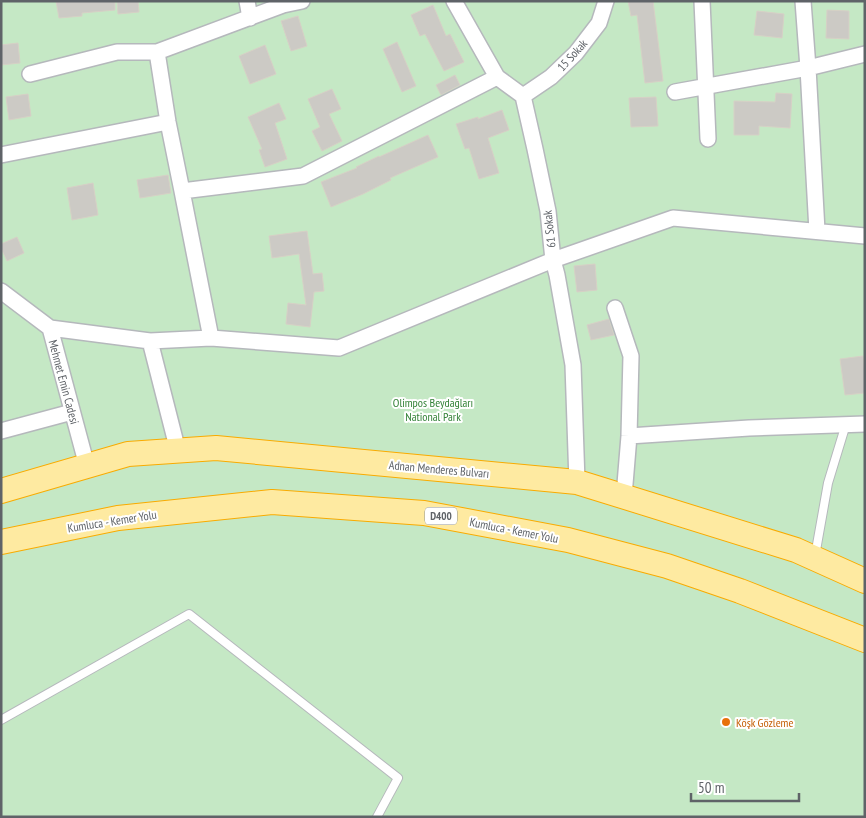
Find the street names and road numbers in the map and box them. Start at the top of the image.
street label: 15 Sokak [554,36,590,74]
street label: 61 Sokak [540,209,558,249]
street label: Mehmet Emin Cadesi [46,338,82,426]
street label: Adnan Menderes Bulvarı [388,457,490,481]
street label: Kumluca - Kemer Yolu [66,507,158,535]
road number: D400 [425,508,457,524]
street label: Kumluca - Kemer Yolu [468,514,560,546]

